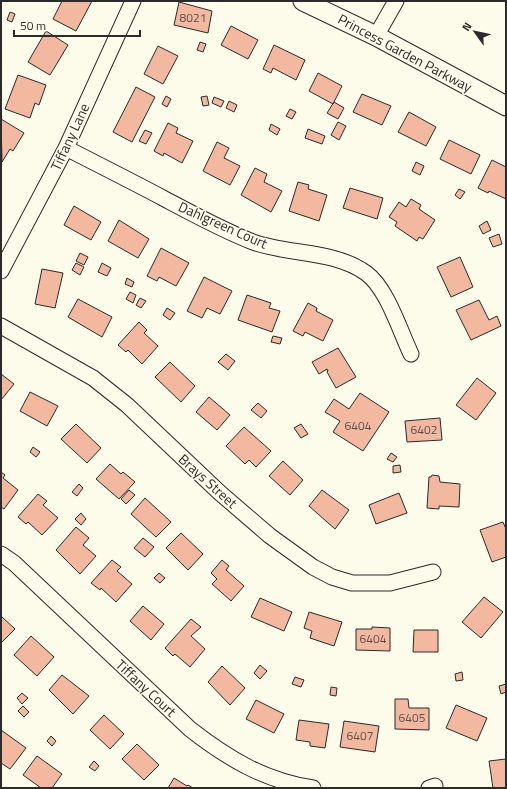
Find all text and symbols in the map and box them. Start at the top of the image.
house number: 8021 [180,8,206,27]
street label: Princess Garden Parkway [334,8,476,97]
scale bar [14,12,140,38]
north arrow [455,12,495,52]
text: 50 m [20,16,46,35]
text: N [458,19,475,34]
street label: Tiffany Lane [45,100,94,174]
street label: Dahlgreen Court [175,196,271,254]
house number: 6404 [345,416,372,435]
house number: 6402 [411,420,437,439]
street label: Brays Street [174,448,242,513]
house number: 6404 [360,629,387,648]
street label: Tiffany Court [111,654,181,721]
house number: 6405 [399,708,426,727]
house number: 6407 [347,726,373,745]

